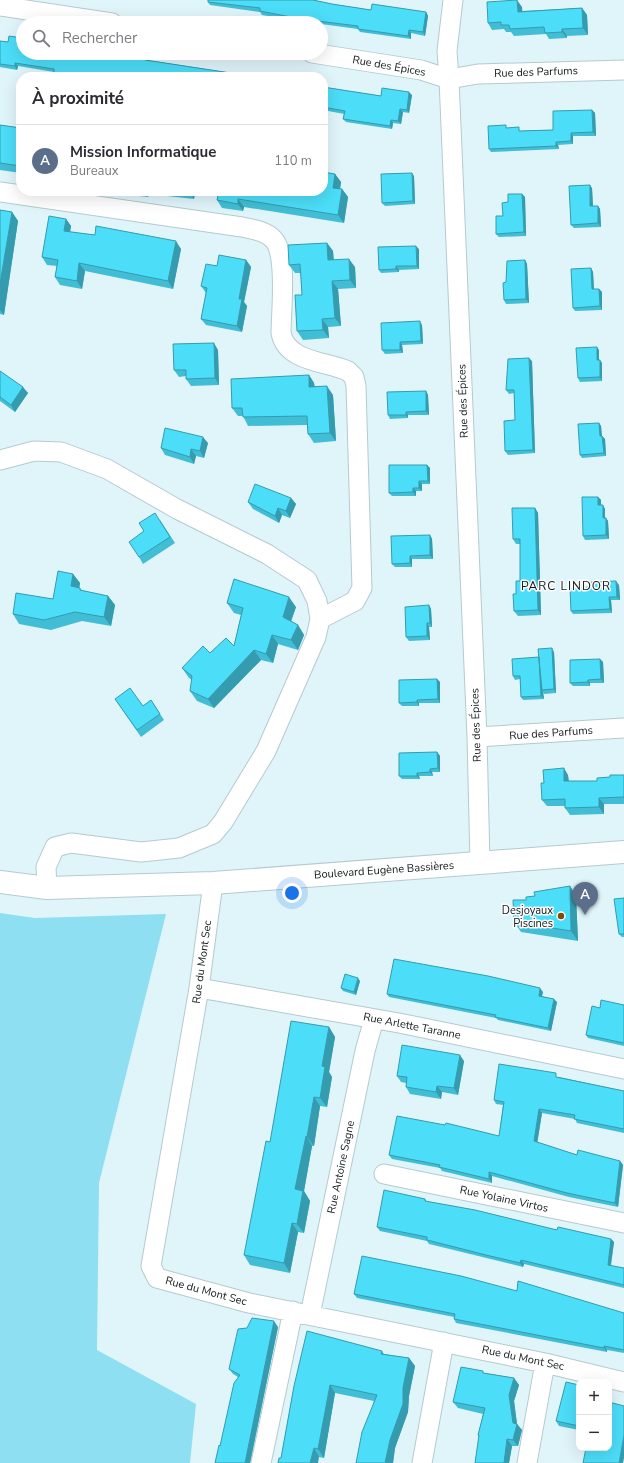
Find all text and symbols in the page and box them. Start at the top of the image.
search box [16,16,328,60]
icon: search [30,27,52,49]
text: Rechercher [62,28,137,48]
street label: Rue des Épices [351,51,427,80]
street label: Rue des Parfums [494,63,578,81]
text: À proximité [32,87,124,110]
text: Mission Informatique [70,142,216,162]
text: A [40,152,50,170]
text: 110 m [274,152,312,170]
text: Bureaux [70,162,119,180]
street label: Rue des Épices [453,364,472,438]
district label: PARC LINDOR [521,578,611,594]
street label: Rue des Épices [466,688,485,762]
street label: Rue des Parfums [509,723,593,743]
street label: Boulevard Eugène Bassières [314,858,454,882]
pin: A [572,882,598,915]
your location [282,883,302,903]
place label: Desjoyaux Piscines [502,903,553,931]
marker: Desjoyaux Piscines [556,911,566,921]
street label: Rue du Mont Sec [189,919,215,1005]
street label: Rue Arlette Taranne [362,1009,462,1043]
street label: Rue Antoine Sagne [324,1119,358,1215]
street label: Rue Yolaine Virtos [458,1182,550,1216]
street label: Rue du Mont Sec [164,1273,248,1309]
street label: Rue du Mont Sec [480,1342,566,1374]
map controls [576,1379,612,1451]
button: + [576,1379,612,1415]
button: − [576,1415,612,1451]

